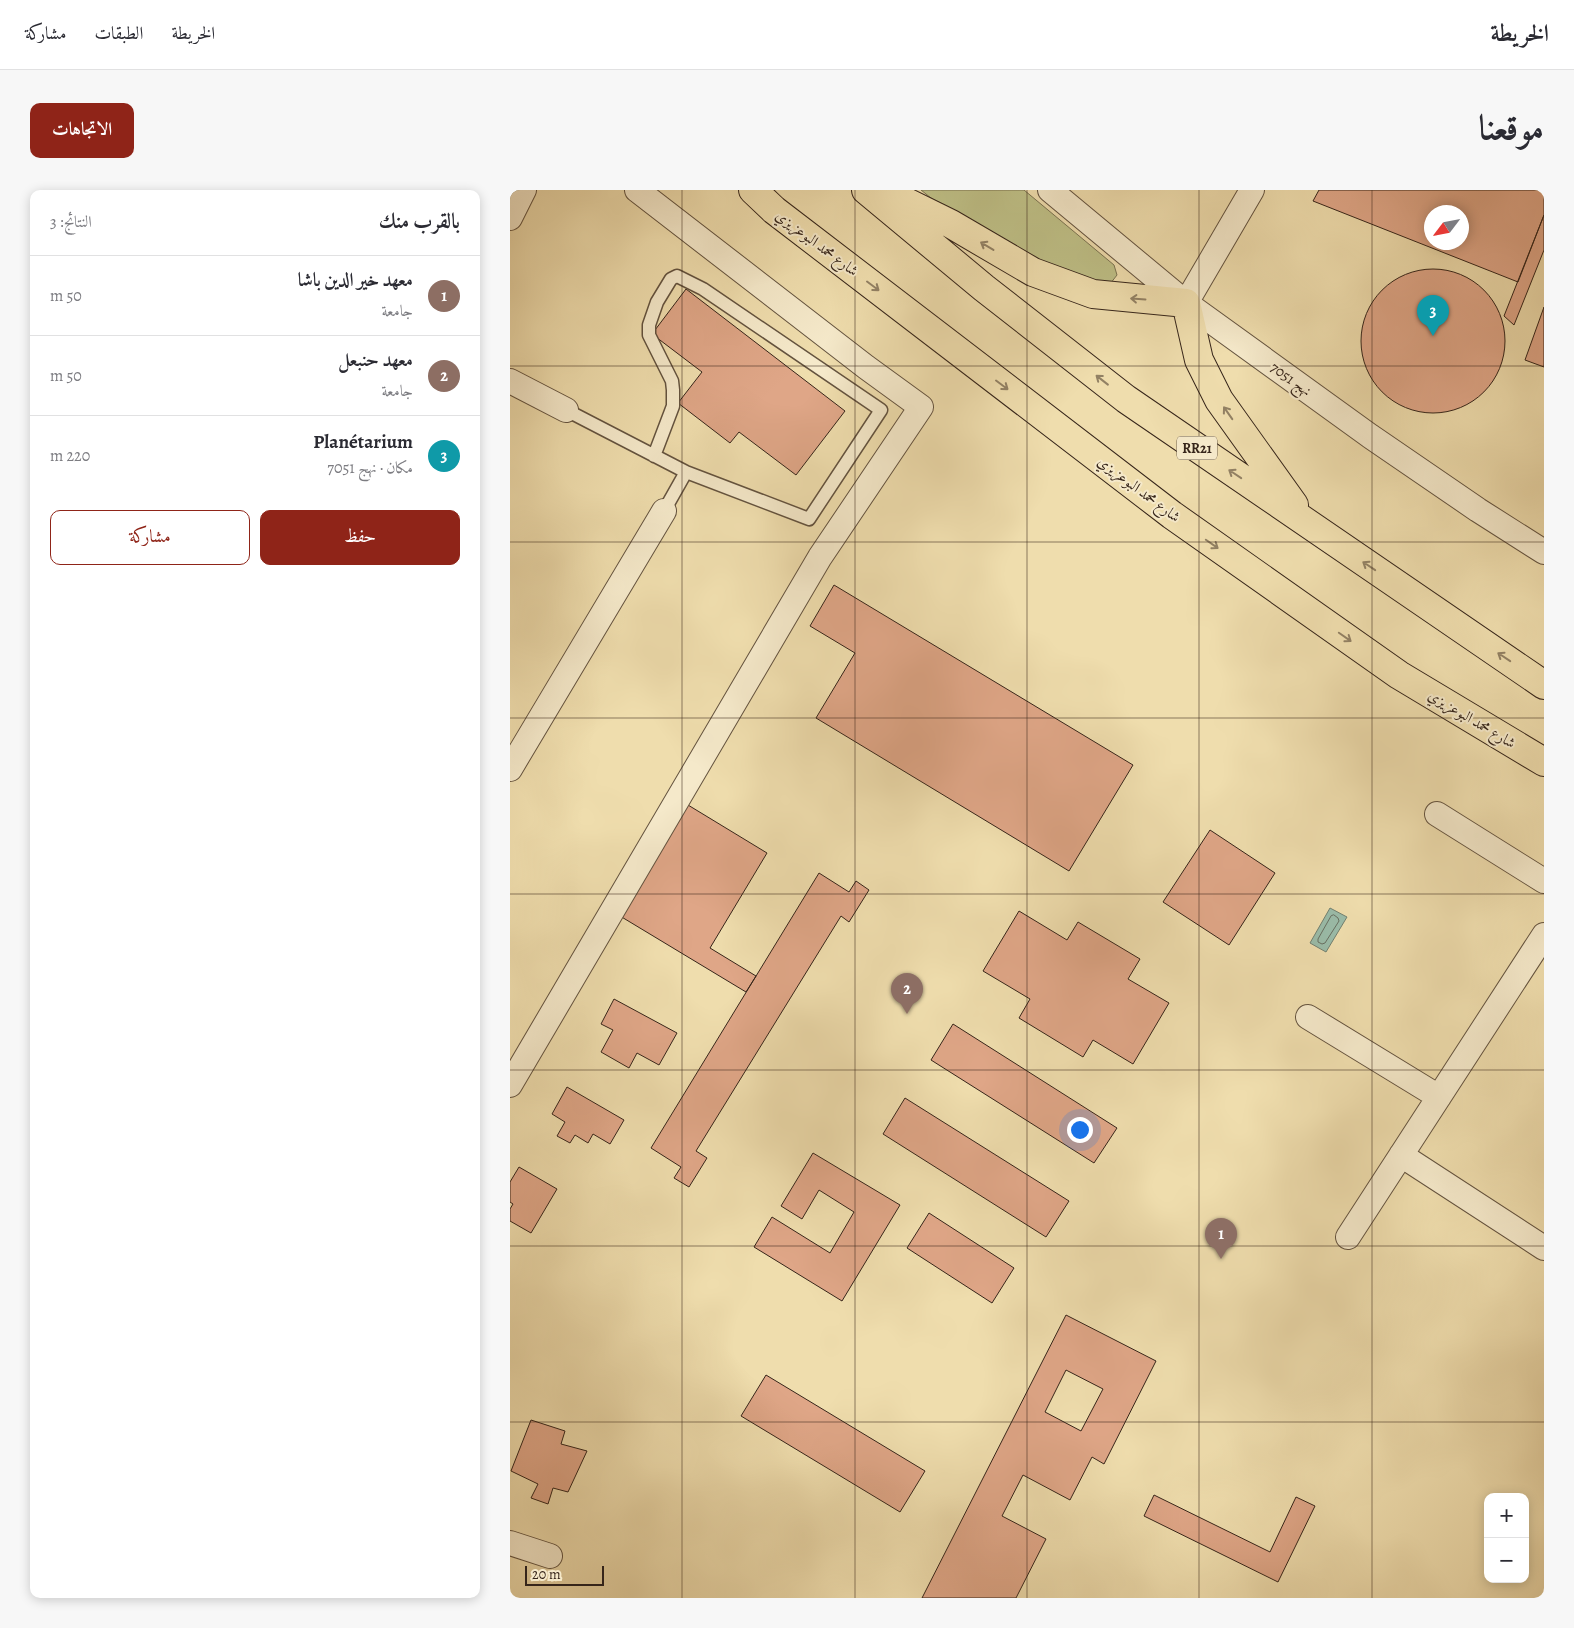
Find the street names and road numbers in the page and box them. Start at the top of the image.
street label: شارع محمد البوعزيزي [770,205,863,283]
street label: نهج 7051 [1264,357,1316,404]
road number: RR21 [1177,437,1217,460]
street label: شارع محمد البوعزيزي [1092,451,1185,529]
street label: شارع محمد البوعزيزي [1423,685,1520,756]

